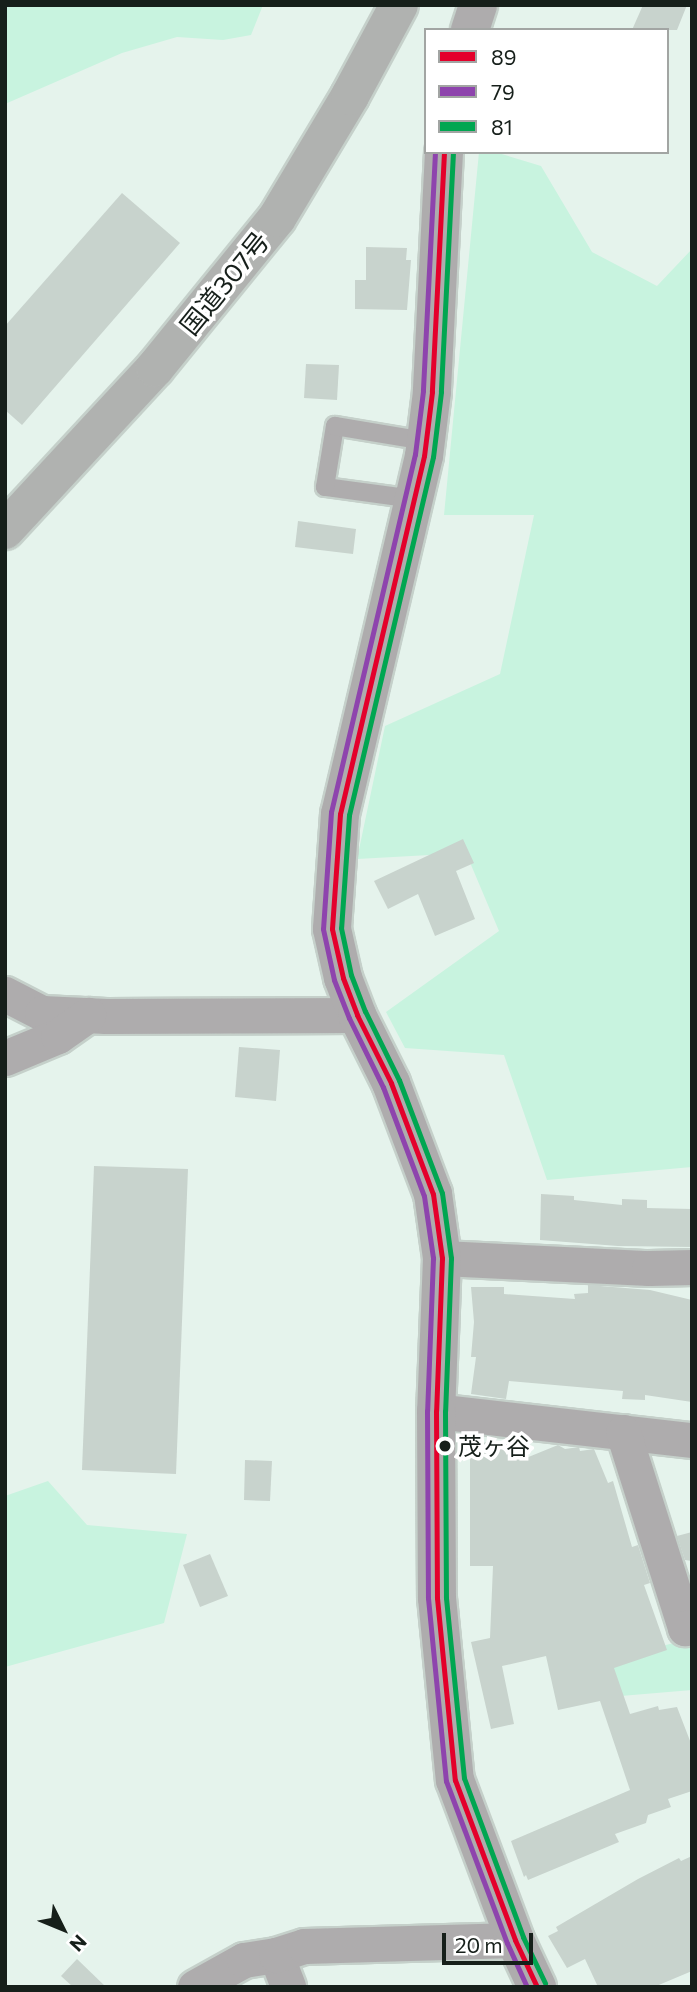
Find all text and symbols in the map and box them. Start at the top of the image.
legend [424,28,669,154]
text: 89 [491,44,517,69]
text: 79 [491,79,515,104]
text: 81 [491,114,513,139]
street label: 国道307号 [173,225,275,341]
place label: 茂ヶ谷 [458,1432,530,1460]
marker: 茂ヶ谷 [438,1439,452,1453]
north arrow [28,1894,98,1964]
scale bar [445,1918,536,1962]
text: N [65,1931,92,1957]
text: 20 m [455,1932,503,1957]

